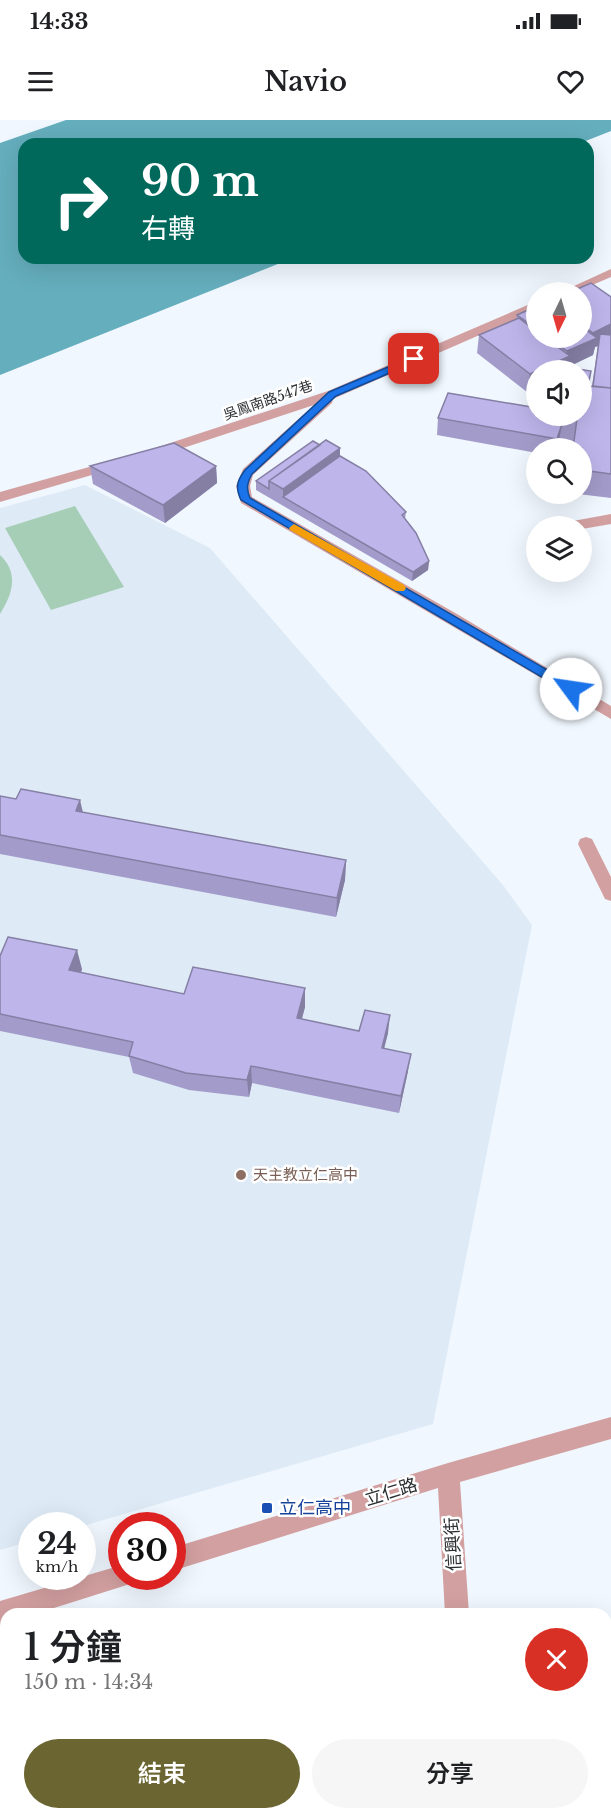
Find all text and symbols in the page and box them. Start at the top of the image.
text: 14:33 [30,8,88,35]
icon: menu [24,65,57,98]
text: Navio [264,65,347,98]
icon: heart [554,65,587,98]
text: 90 m [141,155,259,207]
icon: right [42,162,120,240]
text: 右轉 [141,212,195,245]
north arrow [526,282,592,348]
map controls [526,282,592,582]
pin [388,333,439,384]
icon: arrive [397,342,430,375]
button: sound [526,360,592,426]
street label: 吳鳳南路547巷 [221,376,315,424]
button: search [526,438,592,504]
button: layers [526,516,592,582]
position arrow [539,657,603,721]
place label: 天主教立仁高中 [253,1165,358,1184]
marker: 天主教立仁高中 [234,1168,248,1182]
street label: 立仁路 [362,1474,420,1510]
place label: 立仁高中 [279,1497,351,1519]
marker: 立仁高中 [260,1501,274,1515]
speed limit sign: 30 [108,1512,186,1590]
street label: 信興街 [441,1516,465,1572]
text: 24 [37,1525,77,1562]
text: km/h [36,1557,78,1576]
text: 1 分鐘 [24,1625,122,1670]
button: close [525,1628,588,1691]
text: 150 m · 14:34 [24,1670,153,1694]
button: 結束 [24,1739,300,1808]
button: 分享 [312,1739,588,1808]

